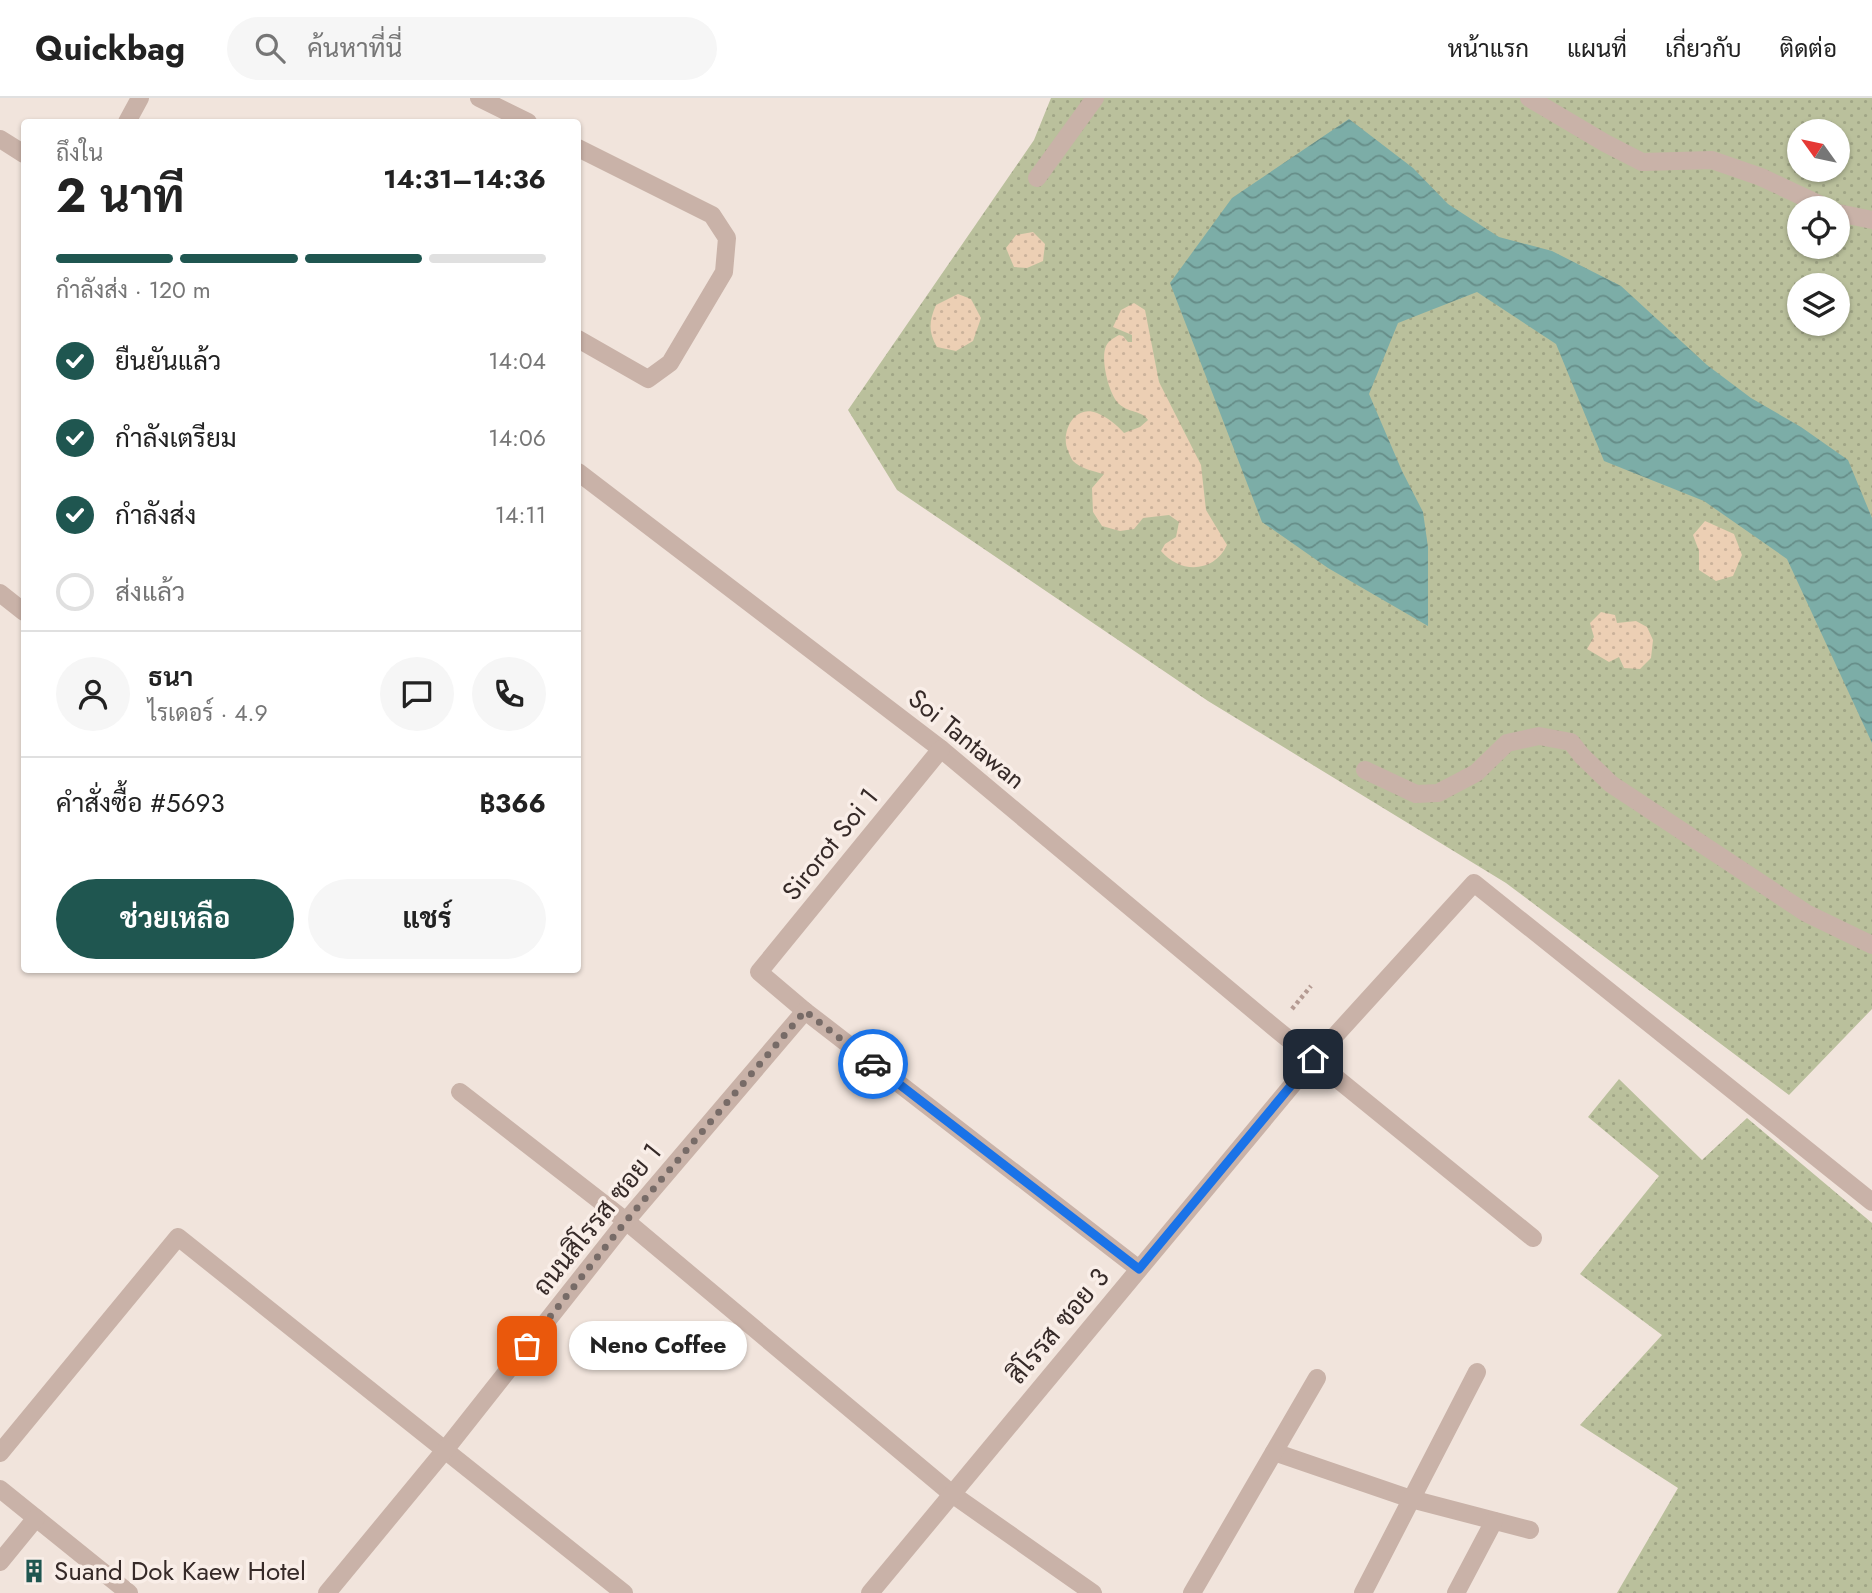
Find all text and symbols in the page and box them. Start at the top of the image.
search box [227,17,717,80]
text: Quickbag [35,25,185,72]
icon: search [251,29,289,67]
text: ค้นหาที่นี่ [307,29,402,67]
text: หน้าแรก [1448,31,1529,66]
text: แผนที่ [1567,31,1627,66]
text: เกี่ยวกับ [1665,31,1742,66]
text: ติดต่อ [1780,31,1837,66]
north arrow [1787,119,1850,182]
map controls [1787,119,1850,336]
text: ถึงใน [56,136,103,170]
text: 14:31–14:36 [383,160,546,198]
text: 2 นาที [56,163,185,229]
button: locate [1787,196,1850,259]
text: กำลังส่ง · 120 m [56,273,211,307]
button: layers [1787,273,1850,336]
icon: check [56,342,94,380]
text: ยืนยันแล้ว [115,342,221,380]
text: 14:04 [488,344,546,378]
icon: check [56,419,94,457]
text: กำลังเตรียม [115,419,237,457]
text: 14:06 [488,421,546,455]
icon: check [56,496,94,534]
text: กำลังส่ง [115,496,196,534]
text: 14:11 [495,498,546,532]
text: ส่งแล้ว [115,573,185,611]
button: person [56,657,130,731]
button: chat [380,657,454,731]
button: phone [472,657,546,731]
text: ธนา [148,658,193,696]
street label: Soi Tantawan [900,680,1034,798]
text: ไรเดอร์ · 4.9 [148,696,268,730]
street label: Sirorot Soi 1 [773,780,887,908]
text: คำสั่งซื้อ #5693 [56,784,225,822]
text: ฿366 [479,784,546,822]
button: ช่วยเหลือ [56,879,294,959]
button: แชร์ [308,879,546,959]
courier [838,1029,908,1099]
pin [1283,1029,1343,1089]
icon: home [1294,1040,1332,1078]
icon: car [854,1045,892,1083]
street label: ถนนสิโรรส ซอย 1 [523,1134,671,1304]
street label: สิโรรส ซอย 3 [998,1260,1118,1392]
pin [497,1316,557,1376]
callout: Neno Coffee [569,1322,748,1370]
icon: bag [508,1327,546,1365]
text: Neno Coffee [589,1328,727,1362]
place label: Suand Dok Kaew Hotel [54,1552,306,1590]
building icon: Suand Dok Kaew Hotel [20,1557,48,1585]

